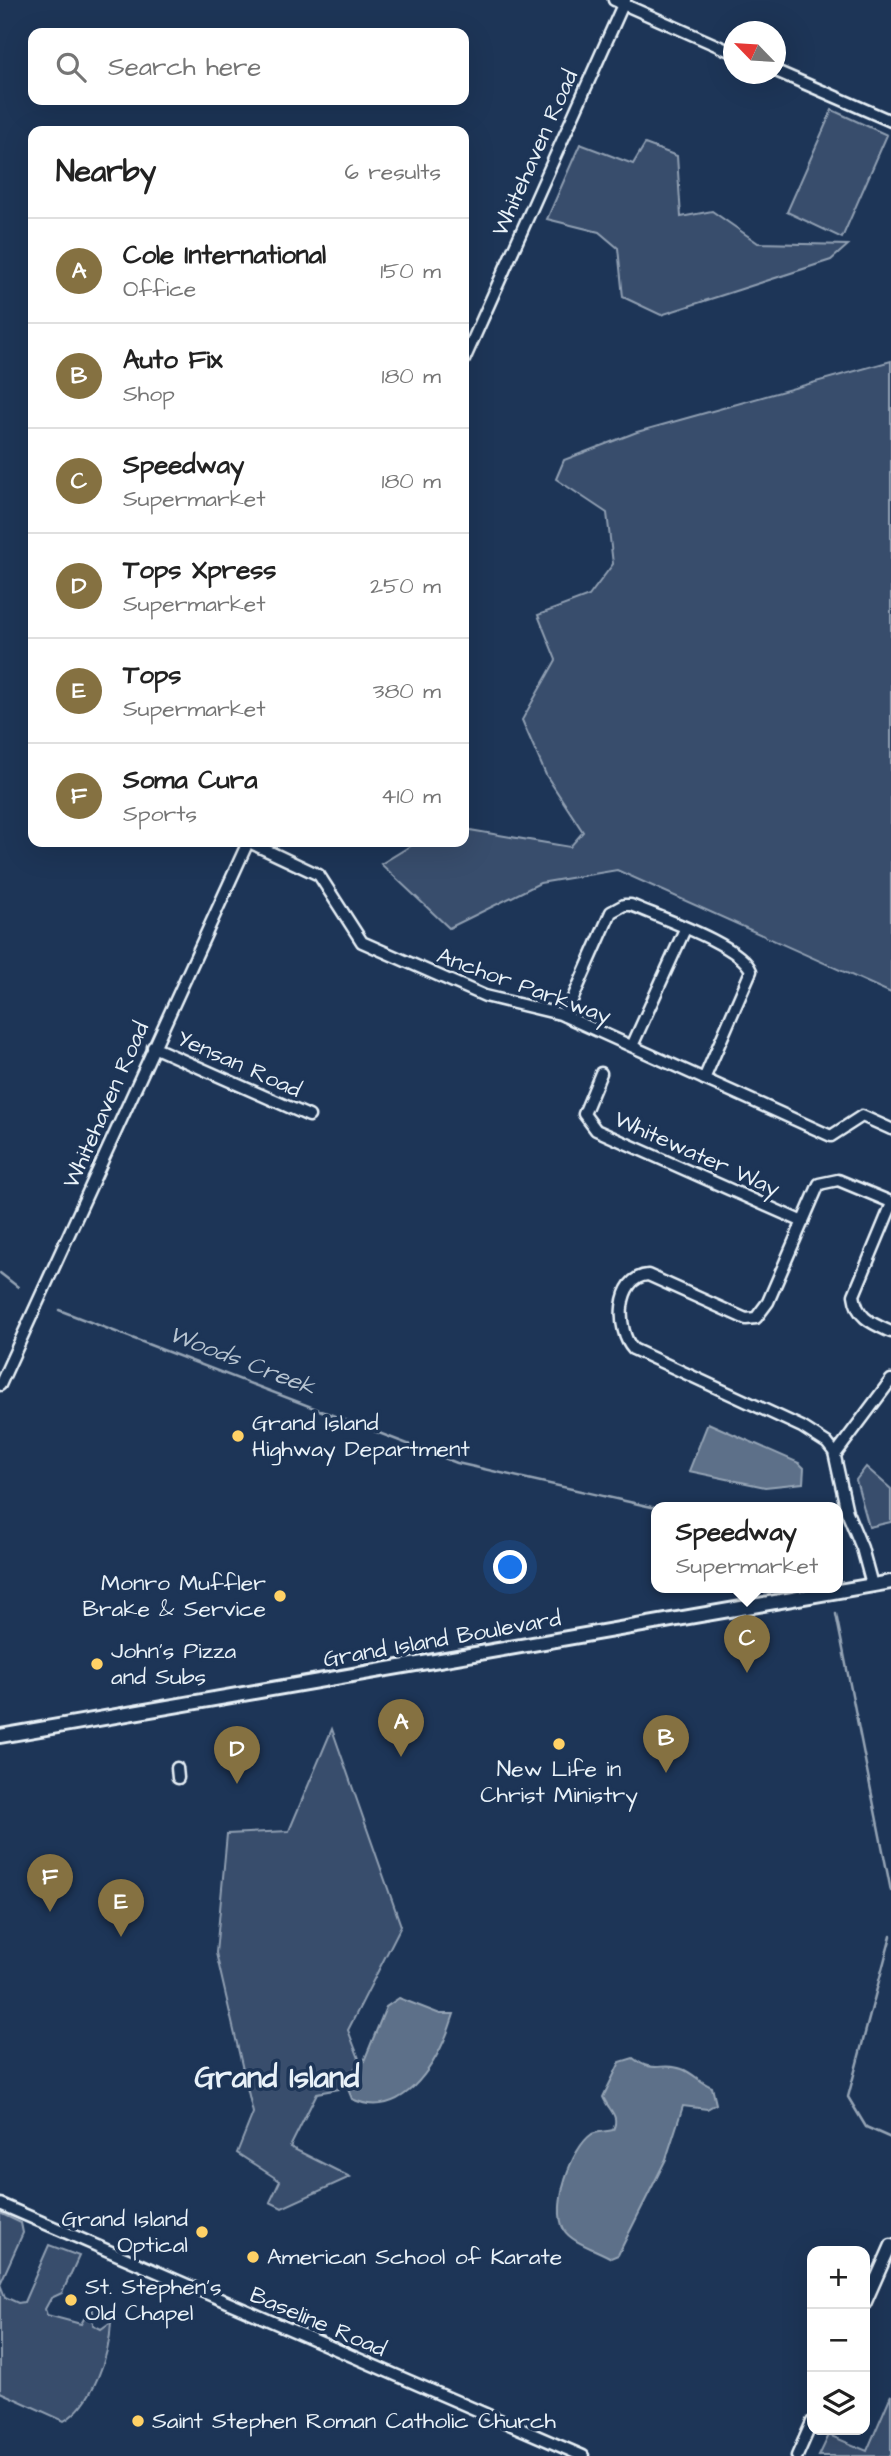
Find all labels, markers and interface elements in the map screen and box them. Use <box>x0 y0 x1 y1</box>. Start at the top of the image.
north arrow <box>723 21 786 84</box>
search box <box>28 28 469 105</box>
icon: search <box>52 48 90 86</box>
text: Search here <box>108 49 261 85</box>
street label: Whitehaven Road <box>484 64 586 241</box>
text: Nearby <box>56 151 156 193</box>
text: 6 results <box>345 156 441 188</box>
text: Cole International <box>123 237 326 273</box>
text: A <box>72 255 86 287</box>
text: 150 m <box>380 255 441 287</box>
text: Office <box>123 273 196 305</box>
text: Auto Fix <box>123 342 223 378</box>
text: B <box>71 360 87 392</box>
text: 180 m <box>382 360 441 392</box>
text: Shop <box>123 378 175 410</box>
text: Speedway <box>123 447 244 483</box>
text: C <box>71 465 87 497</box>
text: 180 m <box>382 465 441 497</box>
text: Supermarket <box>123 483 266 515</box>
text: Tops Xpress <box>123 552 276 588</box>
text: D <box>72 570 86 602</box>
text: 250 m <box>370 570 441 602</box>
text: Supermarket <box>123 588 266 620</box>
text: Tops <box>123 657 181 693</box>
text: E <box>72 675 86 707</box>
text: 380 m <box>373 675 441 707</box>
text: Supermarket <box>123 693 266 725</box>
text: Soma Cura <box>123 762 257 798</box>
text: F <box>71 780 87 812</box>
text: 410 m <box>381 780 441 812</box>
text: Sports <box>123 798 197 830</box>
street label: Anchor Parkway <box>432 940 616 1033</box>
street label: Whitehaven Road <box>55 1016 157 1193</box>
street label: Yensan Road <box>172 1022 306 1106</box>
street label: Whitewater Way <box>609 1103 785 1206</box>
water label: Woods Creek <box>164 1317 321 1405</box>
place label: Grand Island Highway Department <box>252 1407 470 1466</box>
marker: Grand Island Highway Department <box>230 1428 246 1444</box>
popup <box>651 1502 843 1593</box>
text: Speedway <box>676 1514 797 1550</box>
your location <box>493 1550 527 1584</box>
text: Supermarket <box>676 1550 818 1582</box>
place label: Monro Muffler Brake & Service <box>83 1567 266 1625</box>
marker: Monro Muffler Brake & Service <box>272 1588 288 1604</box>
street label: Grand Island Boulevard <box>321 1602 564 1676</box>
pin: C <box>724 1615 770 1673</box>
place label: John's Pizza and Subs <box>111 1635 236 1693</box>
marker: John's Pizza and Subs <box>89 1656 105 1672</box>
pin: A <box>378 1699 424 1757</box>
pin: B <box>643 1715 689 1773</box>
pin: D <box>214 1726 260 1784</box>
marker: New Life in Christ Ministry <box>551 1736 567 1752</box>
place label: New Life in Christ Ministry <box>480 1753 638 1812</box>
pin: F <box>27 1854 73 1912</box>
pin: E <box>98 1879 144 1937</box>
district label: Grand Island <box>195 2057 360 2099</box>
place label: Grand Island Optical <box>62 2203 188 2261</box>
marker: Grand Island Optical <box>194 2224 210 2240</box>
place label: American School of Karate <box>267 2241 562 2273</box>
map controls <box>807 2246 870 2435</box>
button: + <box>807 2246 870 2309</box>
marker: American School of Karate <box>245 2249 261 2265</box>
place label: St. Stephen's Old Chapel <box>85 2271 221 2329</box>
street label: Baseline Road <box>245 2279 391 2365</box>
marker: St. Stephen's Old Chapel <box>63 2292 79 2308</box>
button: − <box>807 2309 870 2372</box>
button: layers <box>807 2372 870 2435</box>
place label: Saint Stephen Roman Catholic Church <box>152 2405 557 2437</box>
marker: Saint Stephen Roman Catholic Church <box>130 2413 146 2429</box>

